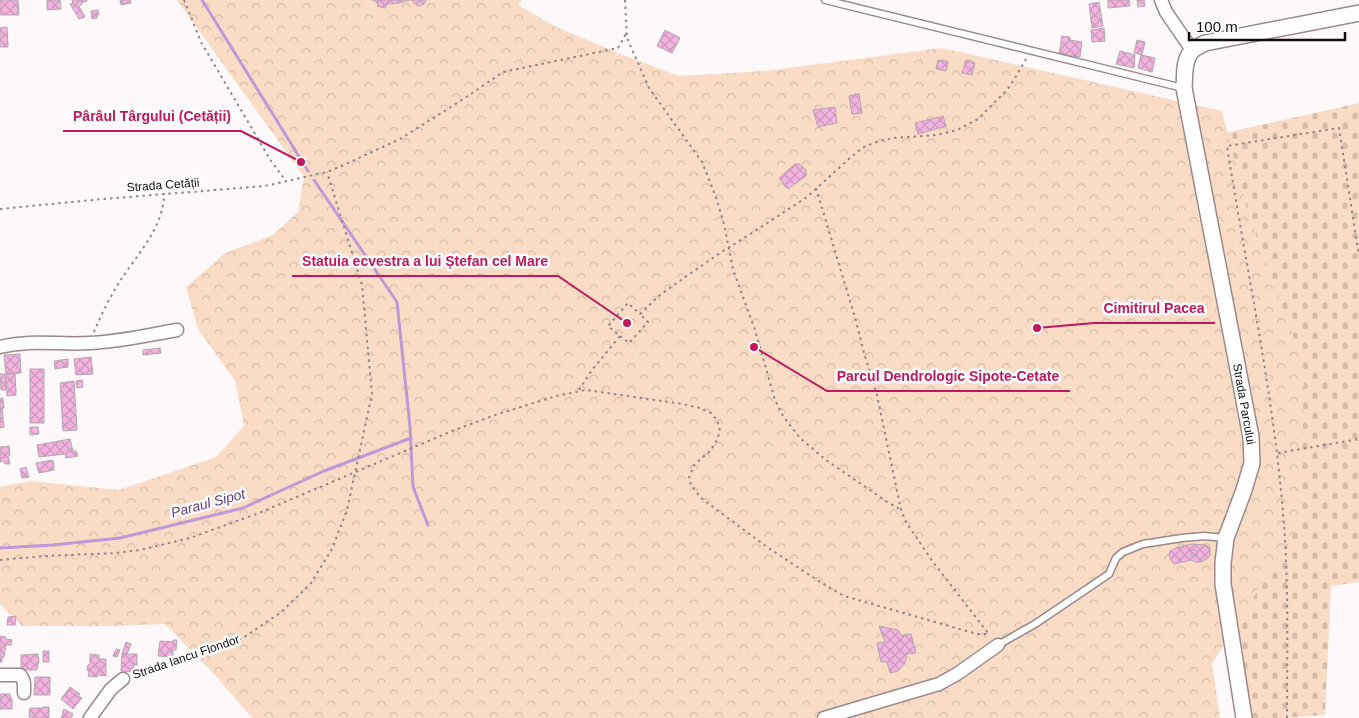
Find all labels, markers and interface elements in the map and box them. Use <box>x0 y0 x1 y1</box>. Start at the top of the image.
scale bar <box>1189 10 1345 42</box>
text: 100 m <box>1196 18 1238 35</box>
callout: Pârâul Târgului (Cetății) <box>63 102 241 131</box>
text: Pârâul Târgului (Cetății) <box>73 108 231 124</box>
street label: Strada Cetății <box>126 175 200 195</box>
callout: Statuia ecvestra a lui Ștefan cel Mare <box>292 247 558 276</box>
text: Statuia ecvestra a lui Ștefan cel Mare <box>302 253 548 269</box>
callout: Cimitirul Pacea <box>1094 294 1215 323</box>
text: Cimitirul Pacea <box>1103 300 1205 316</box>
callout: Parcul Dendrologic Sipote-Cetate <box>827 362 1070 391</box>
street label: Strada Parcului <box>1230 362 1258 446</box>
text: Parcul Dendrologic Sipote-Cetate <box>837 368 1059 384</box>
water label: Paraul Sipot <box>169 485 248 521</box>
street label: Strada Iancu Flondor <box>131 632 241 682</box>

